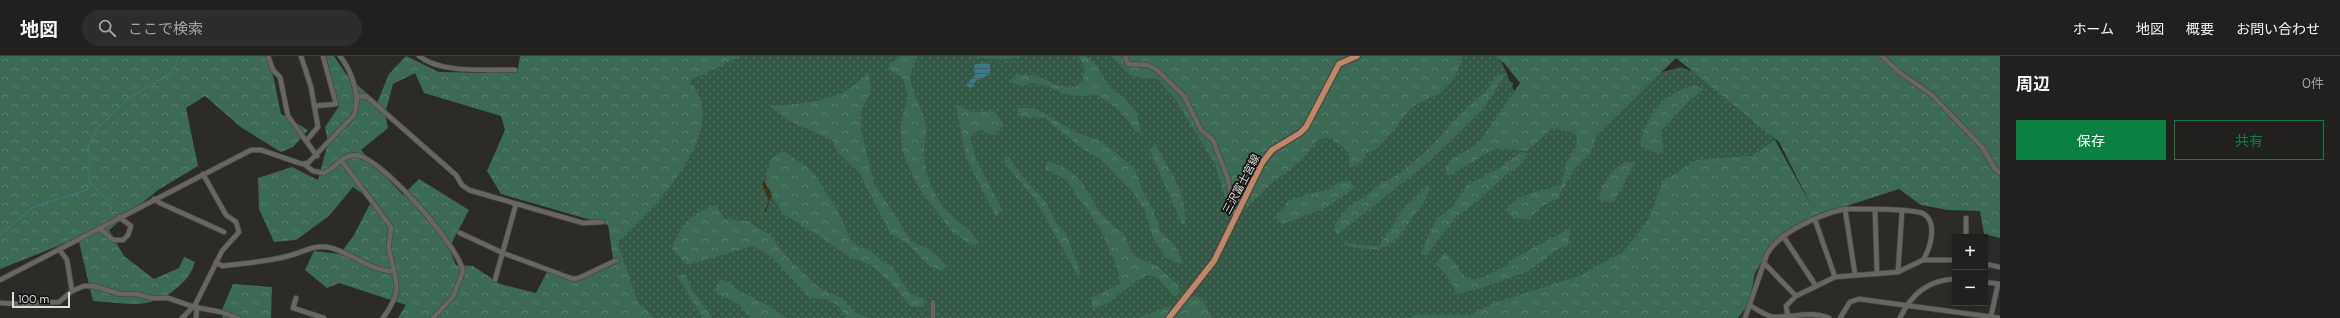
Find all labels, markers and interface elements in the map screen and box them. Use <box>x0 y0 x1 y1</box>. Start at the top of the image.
search box <box>82 10 362 46</box>
text: 地図 <box>20 17 58 42</box>
icon: search <box>96 17 118 39</box>
text: ここで検索 <box>128 19 203 39</box>
text: ホーム <box>2072 20 2114 38</box>
text: 地図 <box>2136 20 2164 38</box>
text: 概要 <box>2186 20 2214 38</box>
text: お問い合わせ <box>2236 20 2320 38</box>
text: 周辺 <box>2016 73 2050 95</box>
text: 0件 <box>2302 75 2324 92</box>
button: 保存 <box>2016 120 2166 160</box>
button: 共有 <box>2174 120 2324 160</box>
street label: 三沢富士宮線 <box>1219 152 1263 216</box>
map controls <box>1952 234 1988 306</box>
button: + <box>1952 234 1988 270</box>
button: − <box>1952 270 1988 306</box>
scale bar <box>12 290 70 309</box>
text: 100 m <box>18 292 49 306</box>

